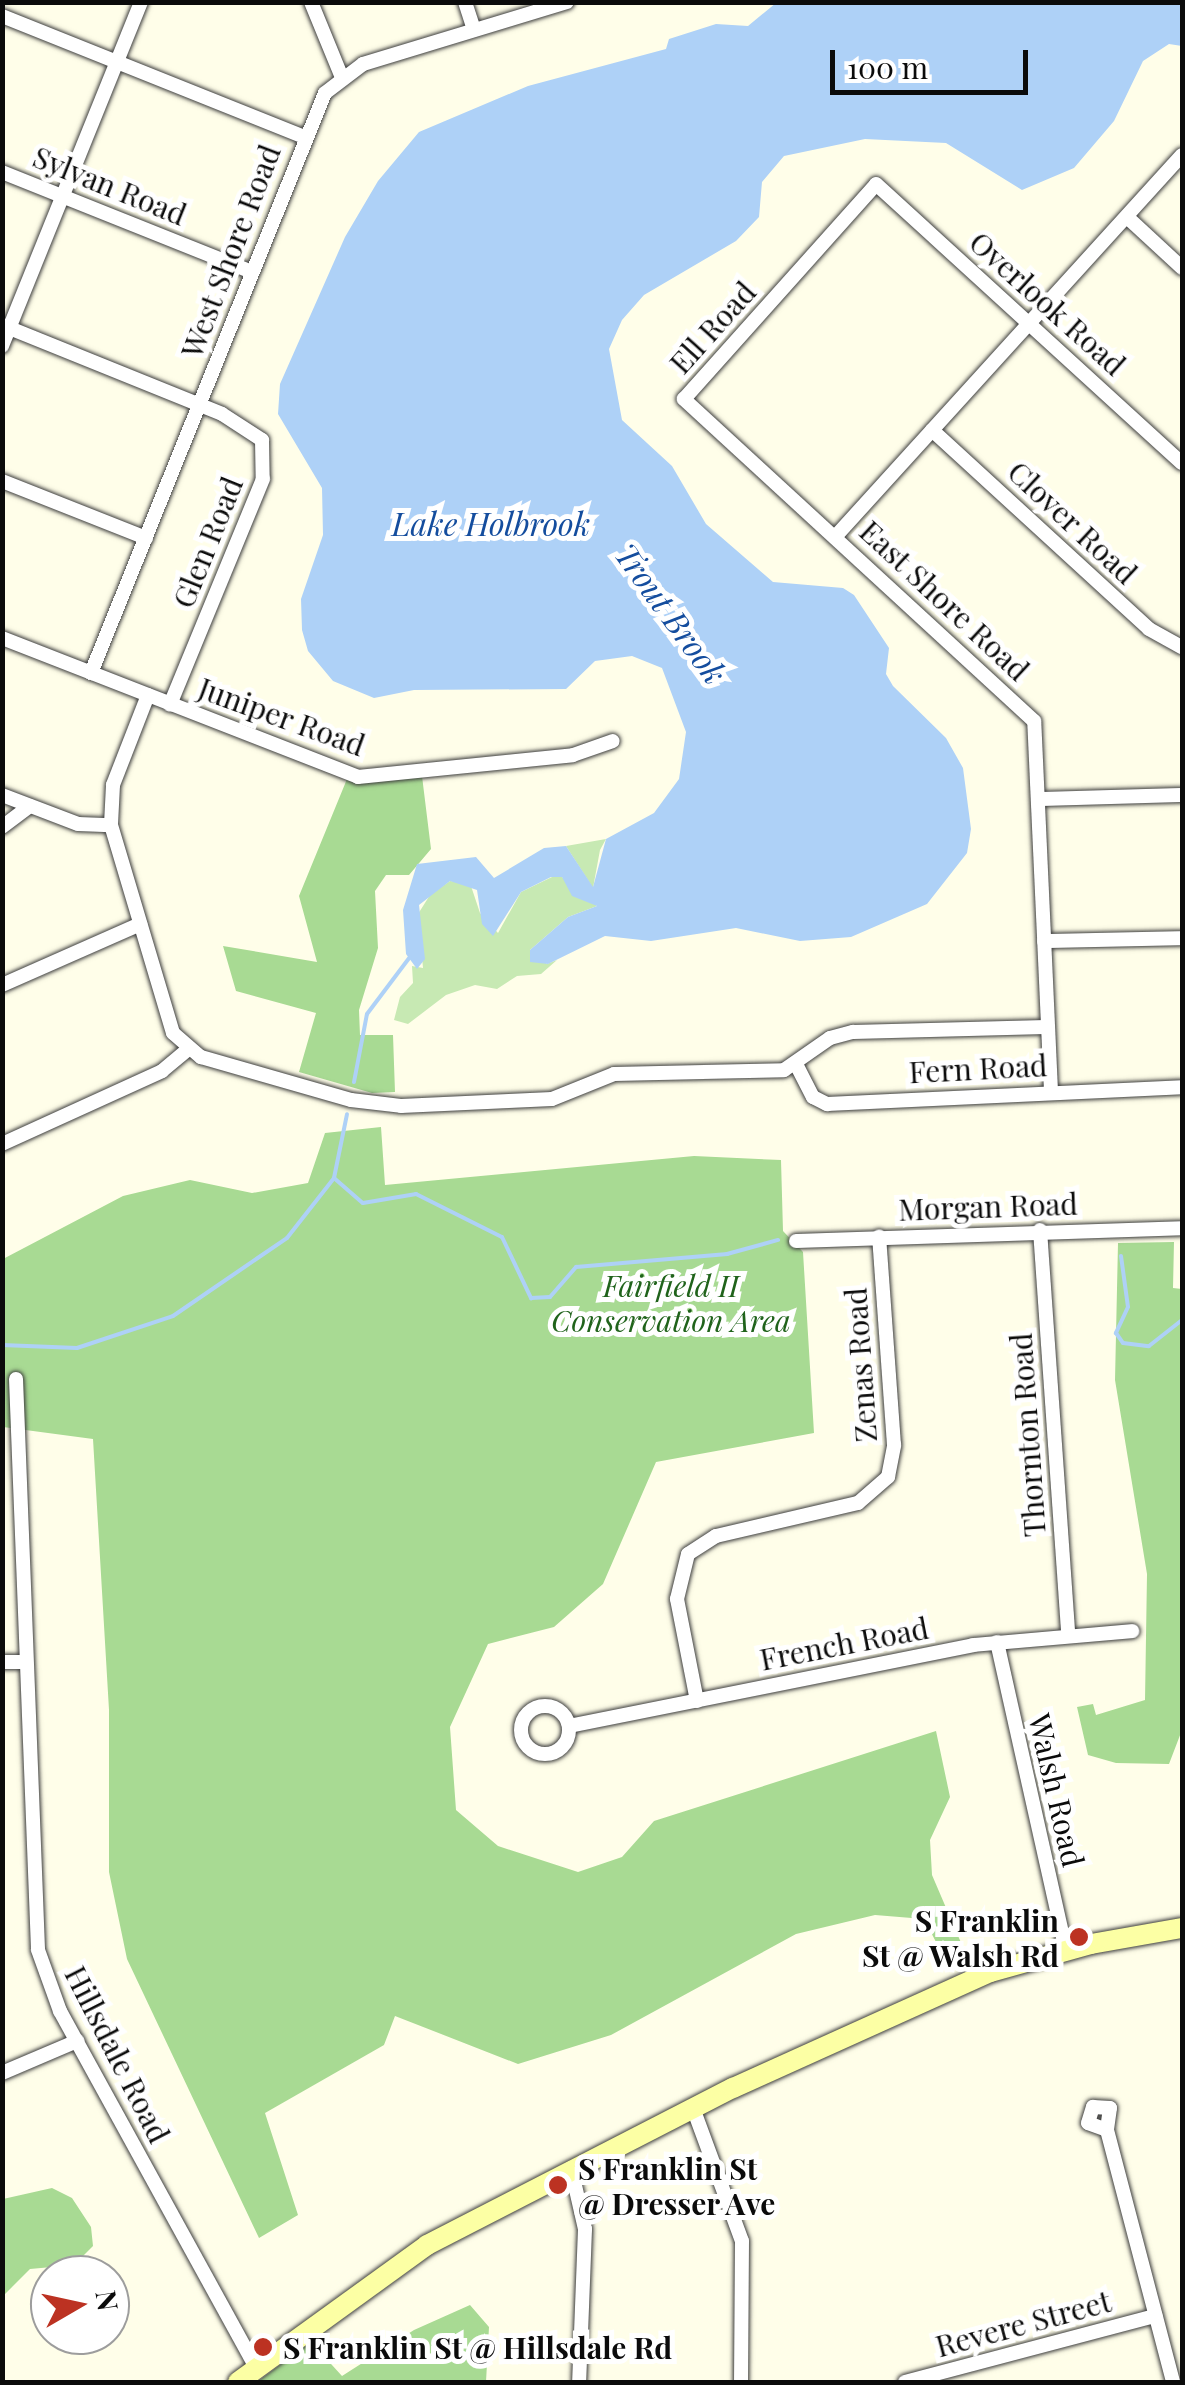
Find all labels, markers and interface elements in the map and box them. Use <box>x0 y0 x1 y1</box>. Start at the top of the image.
scale bar <box>835 30 1032 92</box>
text: 100 m <box>847 47 928 87</box>
street label: Sylvan Road <box>28 138 192 232</box>
street label: West Shore Road <box>173 139 287 363</box>
street label: Overlook Road <box>963 223 1133 383</box>
street label: Ell Road <box>661 274 763 380</box>
street label: Clover Road <box>1001 453 1145 591</box>
street label: Glen Road <box>164 471 250 613</box>
water label: Lake Holbrook <box>392 504 590 542</box>
street label: East Shore Road <box>853 512 1037 688</box>
water label: Trout Brook <box>607 535 735 691</box>
street label: Juniper Road <box>194 669 370 763</box>
street label: Fern Road <box>908 1046 1048 1090</box>
street label: Morgan Road <box>898 1185 1078 1227</box>
park label: Fairfield II Conservation Area <box>551 1267 791 1338</box>
street label: Zenas Road <box>837 1287 883 1443</box>
street label: Thornton Road <box>1002 1332 1052 1538</box>
street label: French Road <box>757 1609 931 1677</box>
street label: Walsh Road <box>1022 1710 1092 1870</box>
place label: S Franklin St @ Walsh Rd <box>861 1902 1059 1972</box>
marker: S Franklin St @ Walsh Rd <box>1068 1926 1090 1948</box>
street label: Hillsdale Road <box>58 1960 178 2148</box>
place label: S Franklin St @ Dresser Ave <box>578 2150 777 2220</box>
marker: S Franklin St @ Dresser Ave <box>547 2174 569 2196</box>
north arrow <box>30 2255 130 2355</box>
street label: Revere Street <box>931 2282 1115 2364</box>
text: N <box>88 2288 128 2313</box>
place label: S Franklin St @ Hillsdale Rd <box>283 2329 672 2365</box>
marker: S Franklin St @ Hillsdale Rd <box>252 2336 274 2358</box>

